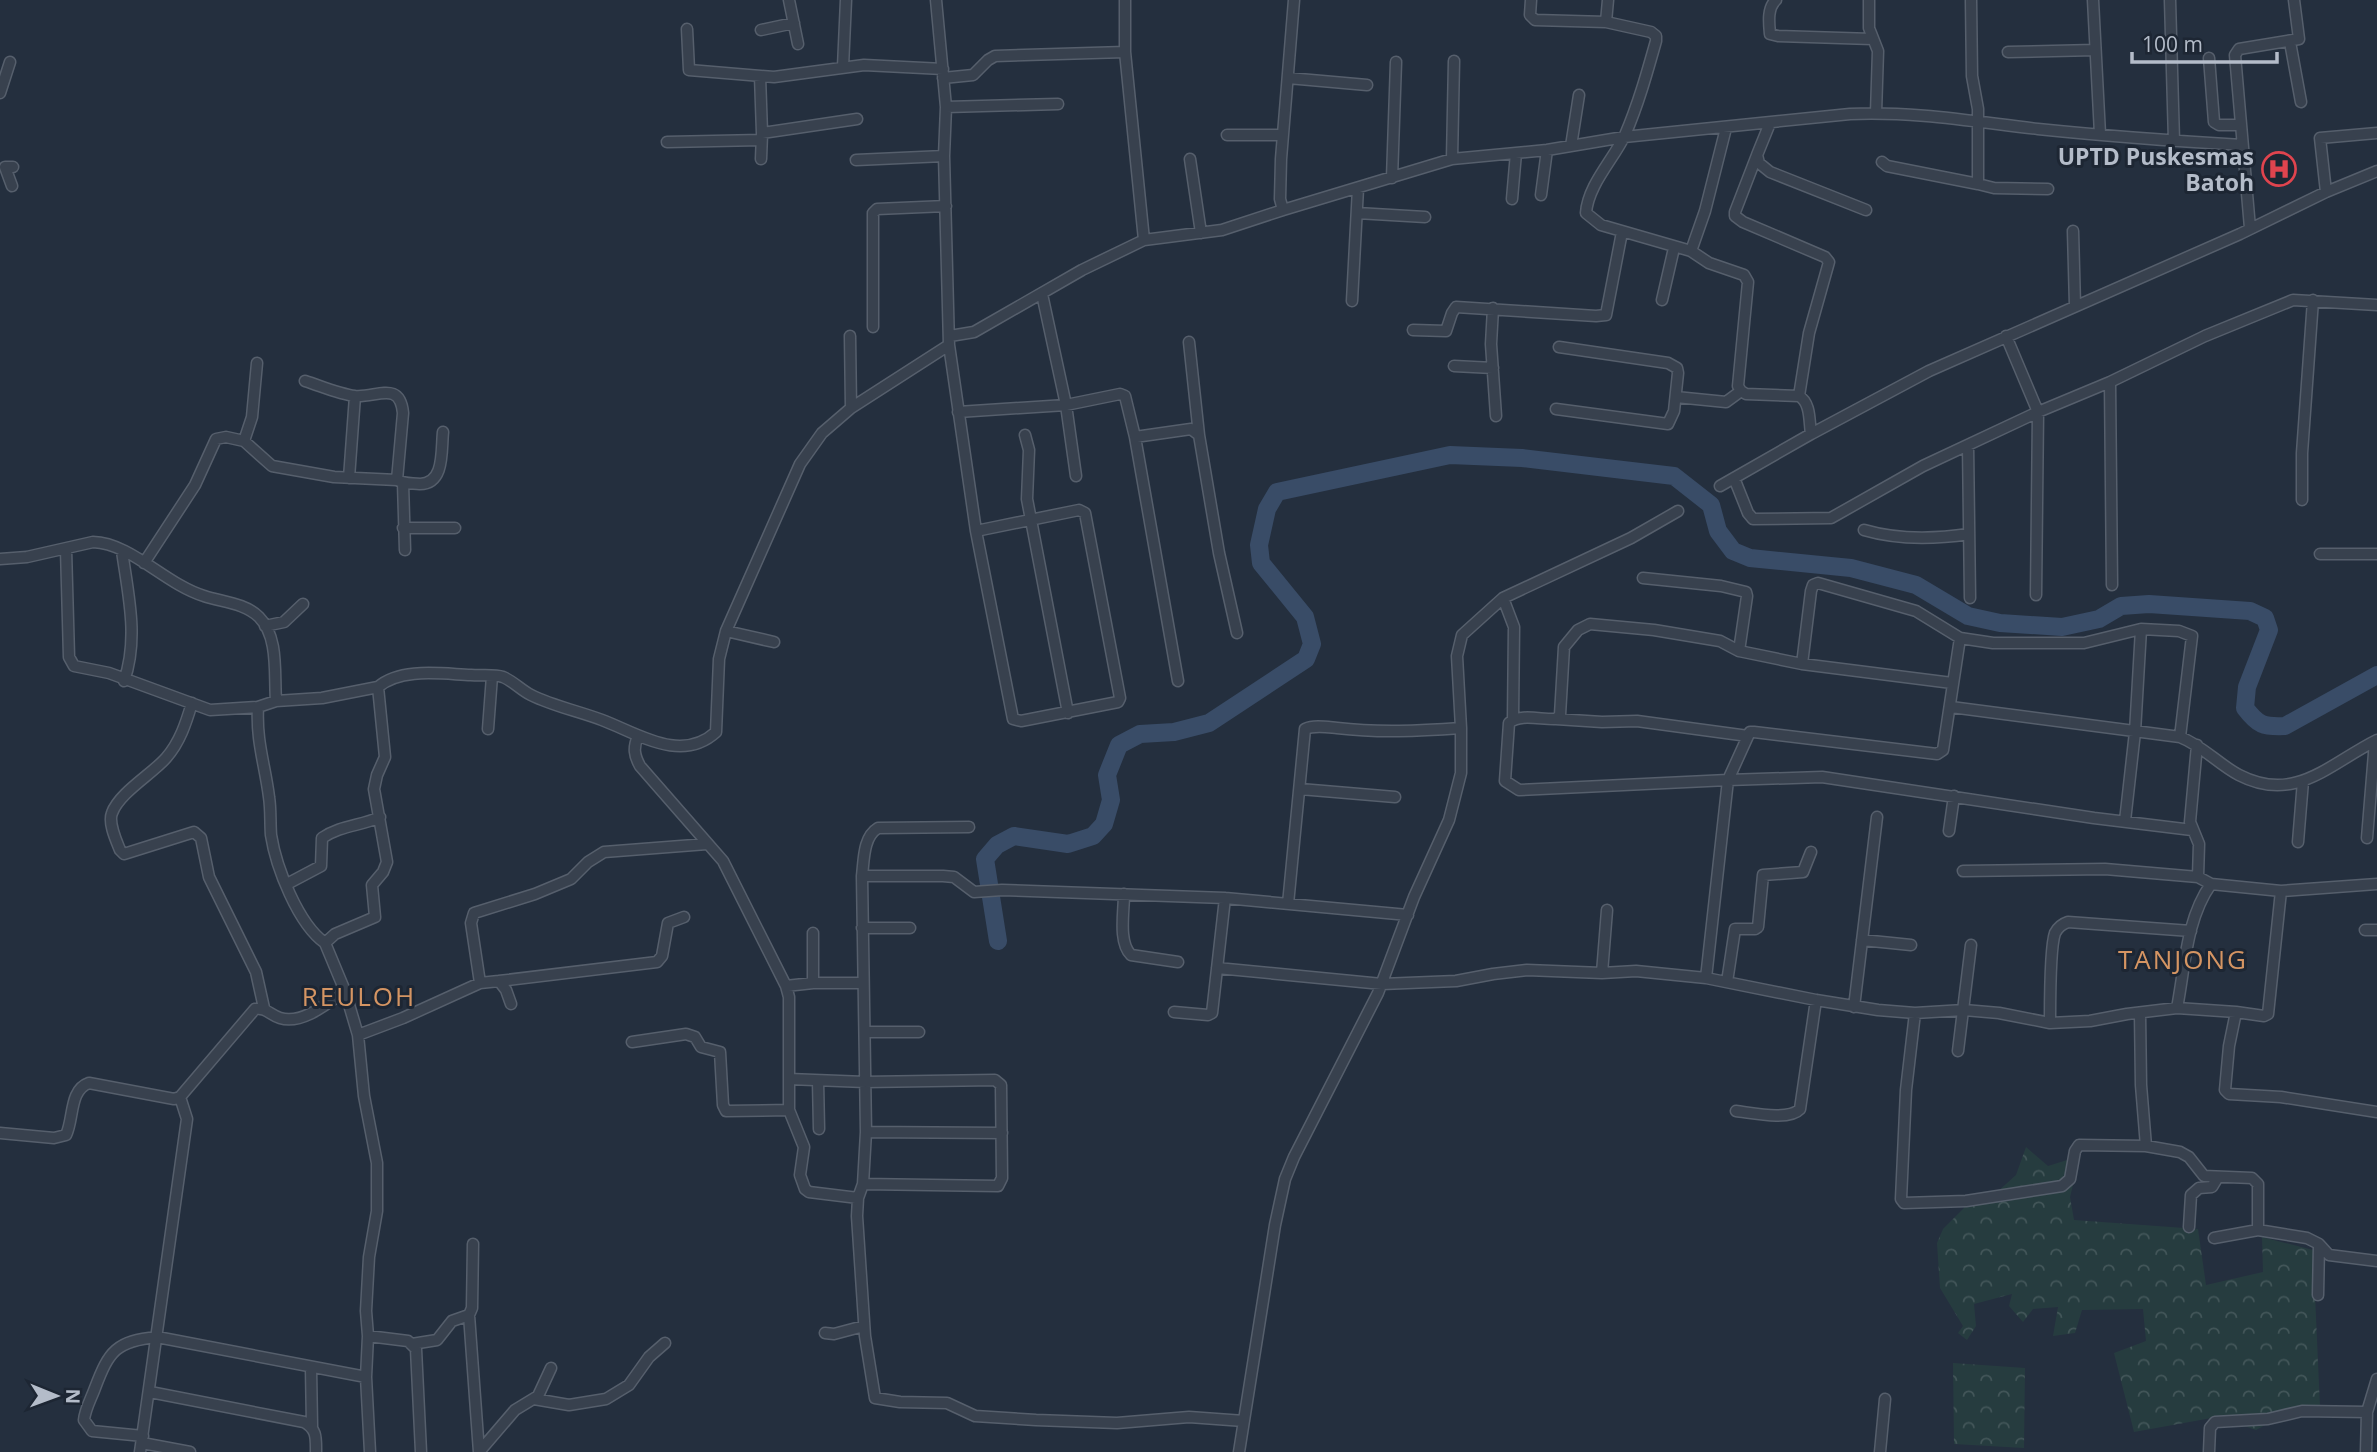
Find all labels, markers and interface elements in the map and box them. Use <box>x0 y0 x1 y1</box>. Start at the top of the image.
scale bar <box>2132 21 2277 65</box>
text: 100 m <box>2142 30 2203 58</box>
place label: UPTD Puskesmas Batoh <box>2058 140 2254 198</box>
hospital icon: UPTD Puskesmas Batoh <box>2260 150 2298 188</box>
district label: TANJONG <box>2118 941 2248 977</box>
district label: REULOH <box>302 978 416 1014</box>
north arrow <box>21 1361 91 1431</box>
text: N <box>60 1388 86 1404</box>

